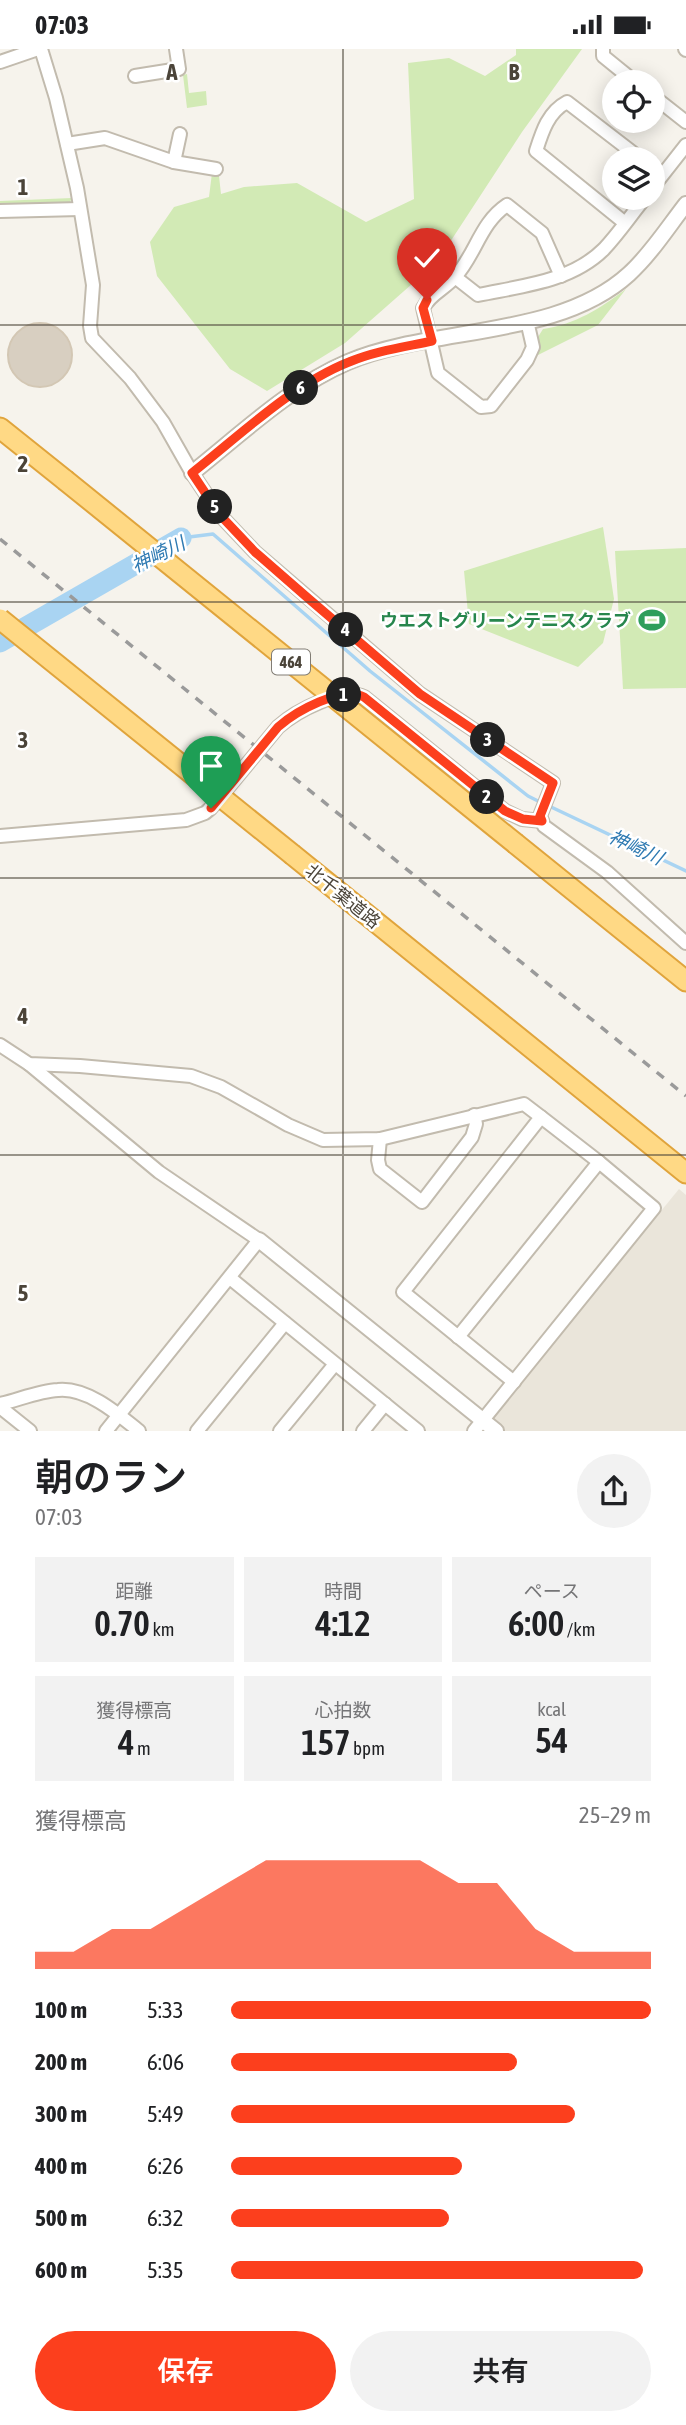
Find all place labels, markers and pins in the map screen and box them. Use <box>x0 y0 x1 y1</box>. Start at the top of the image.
pin <box>397 228 457 300</box>
pin: 6 <box>284 371 318 405</box>
pin: 5 <box>198 489 232 525</box>
sports icon: ウエストグリーンテニスクラブ <box>637 605 667 635</box>
place label: ウエストグリーンテニスクラブ <box>380 610 631 631</box>
pin: 4 <box>328 613 364 647</box>
pin: 1 <box>326 677 362 713</box>
pin: 3 <box>470 723 505 757</box>
pin <box>181 736 241 808</box>
pin: 2 <box>470 779 504 815</box>

